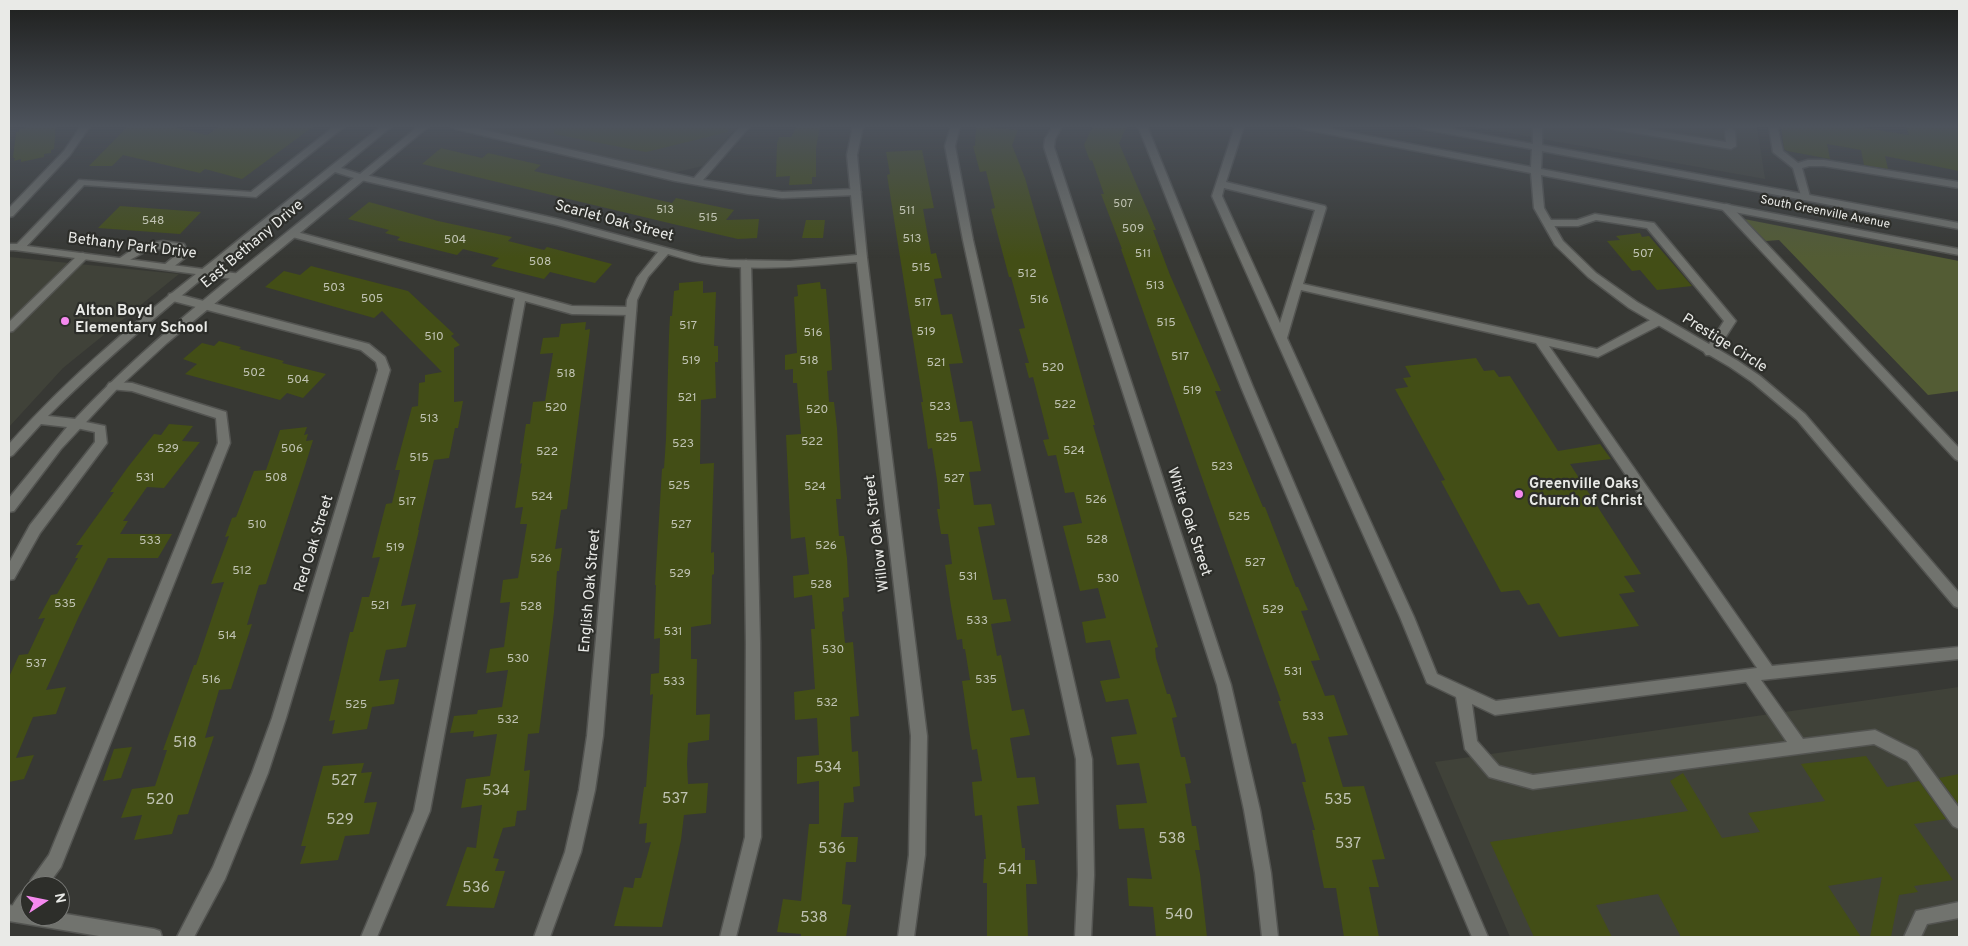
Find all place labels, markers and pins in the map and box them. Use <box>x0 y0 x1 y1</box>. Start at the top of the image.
place label: Alton Boyd Elementary School <box>75 303 208 338</box>
marker: Alton Boyd Elementary School <box>59 315 71 327</box>
place label: Greenville Oaks Church of Christ <box>1529 476 1643 511</box>
marker: Greenville Oaks Church of Christ <box>1513 488 1525 500</box>

